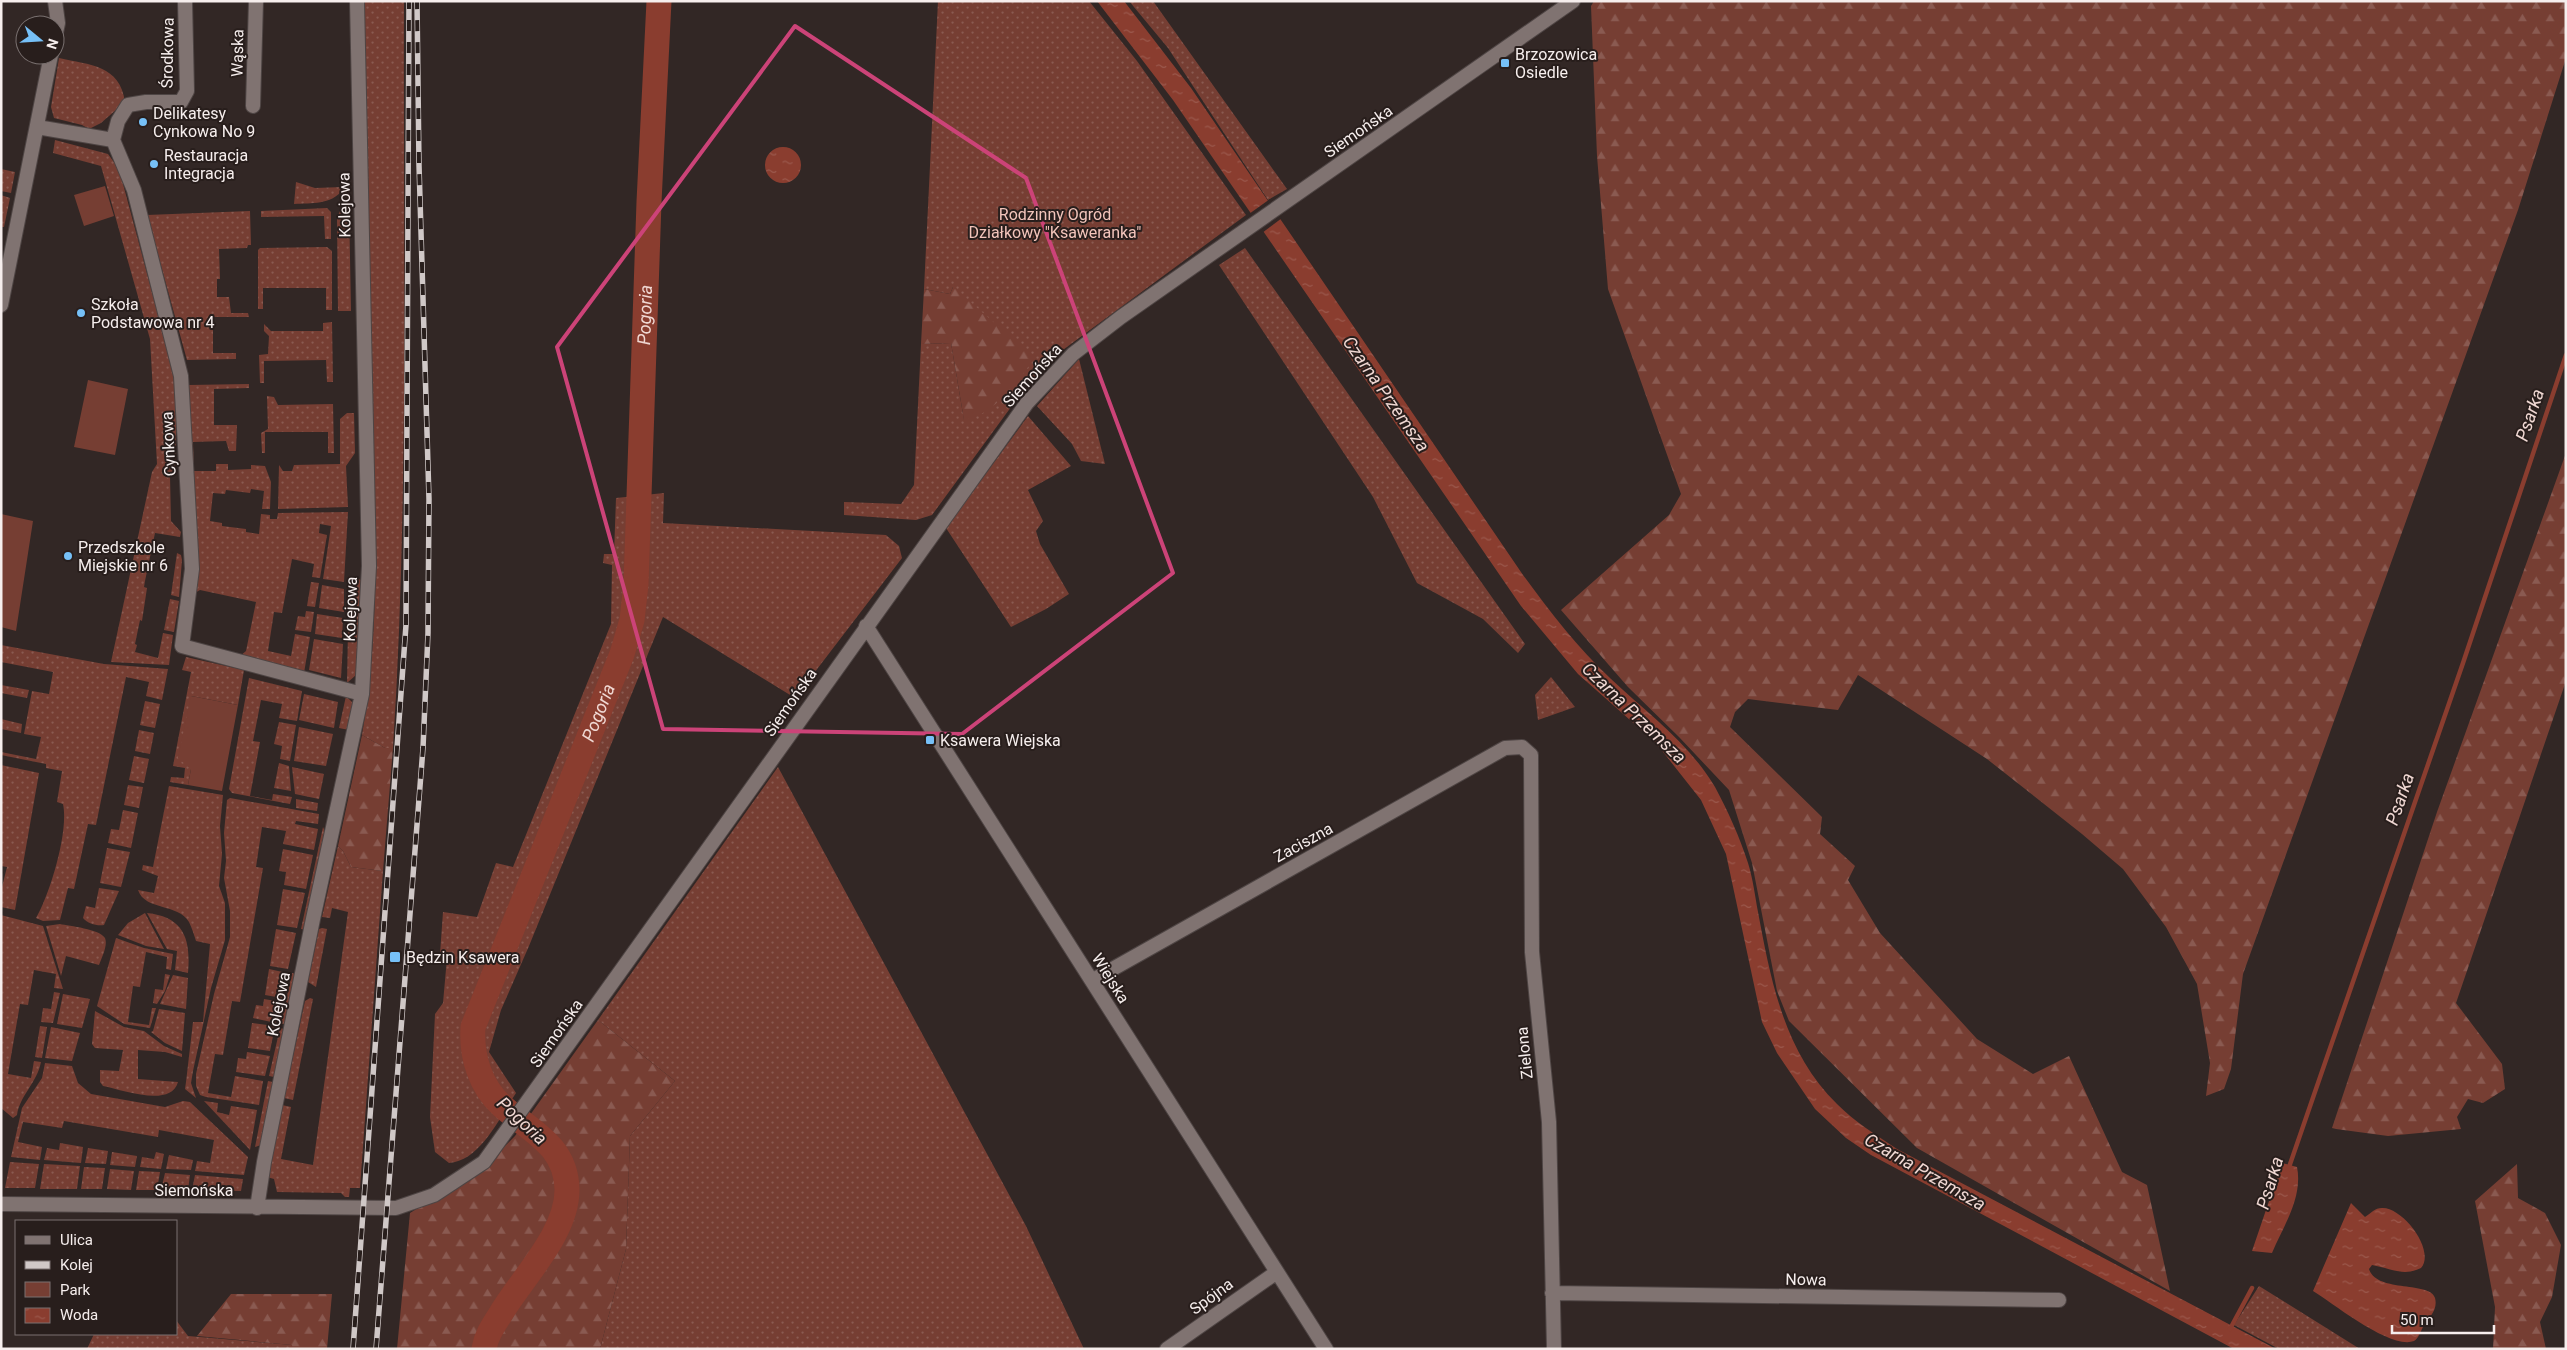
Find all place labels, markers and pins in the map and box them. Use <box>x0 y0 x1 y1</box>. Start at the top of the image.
place label: Brzozowica Osiedle <box>1515 45 1597 82</box>
marker: Brzozowica Osiedle <box>1499 57 1511 69</box>
place label: Delikatesy Cynkowa No 9 <box>153 104 255 141</box>
marker: Delikatesy Cynkowa No 9 <box>137 116 149 128</box>
place label: Restauracja Integracja <box>164 146 248 183</box>
marker: Restauracja Integracja <box>148 158 160 170</box>
place label: Szkoła Podstawowa nr 4 <box>91 295 214 332</box>
marker: Szkoła Podstawowa nr 4 <box>75 307 87 319</box>
place label: Przedszkole Miejskie nr 6 <box>78 538 168 575</box>
marker: Przedszkole Miejskie nr 6 <box>62 550 74 562</box>
place label: Ksawera Wiejska <box>940 731 1061 750</box>
marker: Ksawera Wiejska <box>924 734 936 746</box>
place label: Będzin Ksawera <box>406 948 519 967</box>
marker: Będzin Ksawera <box>388 950 402 964</box>

